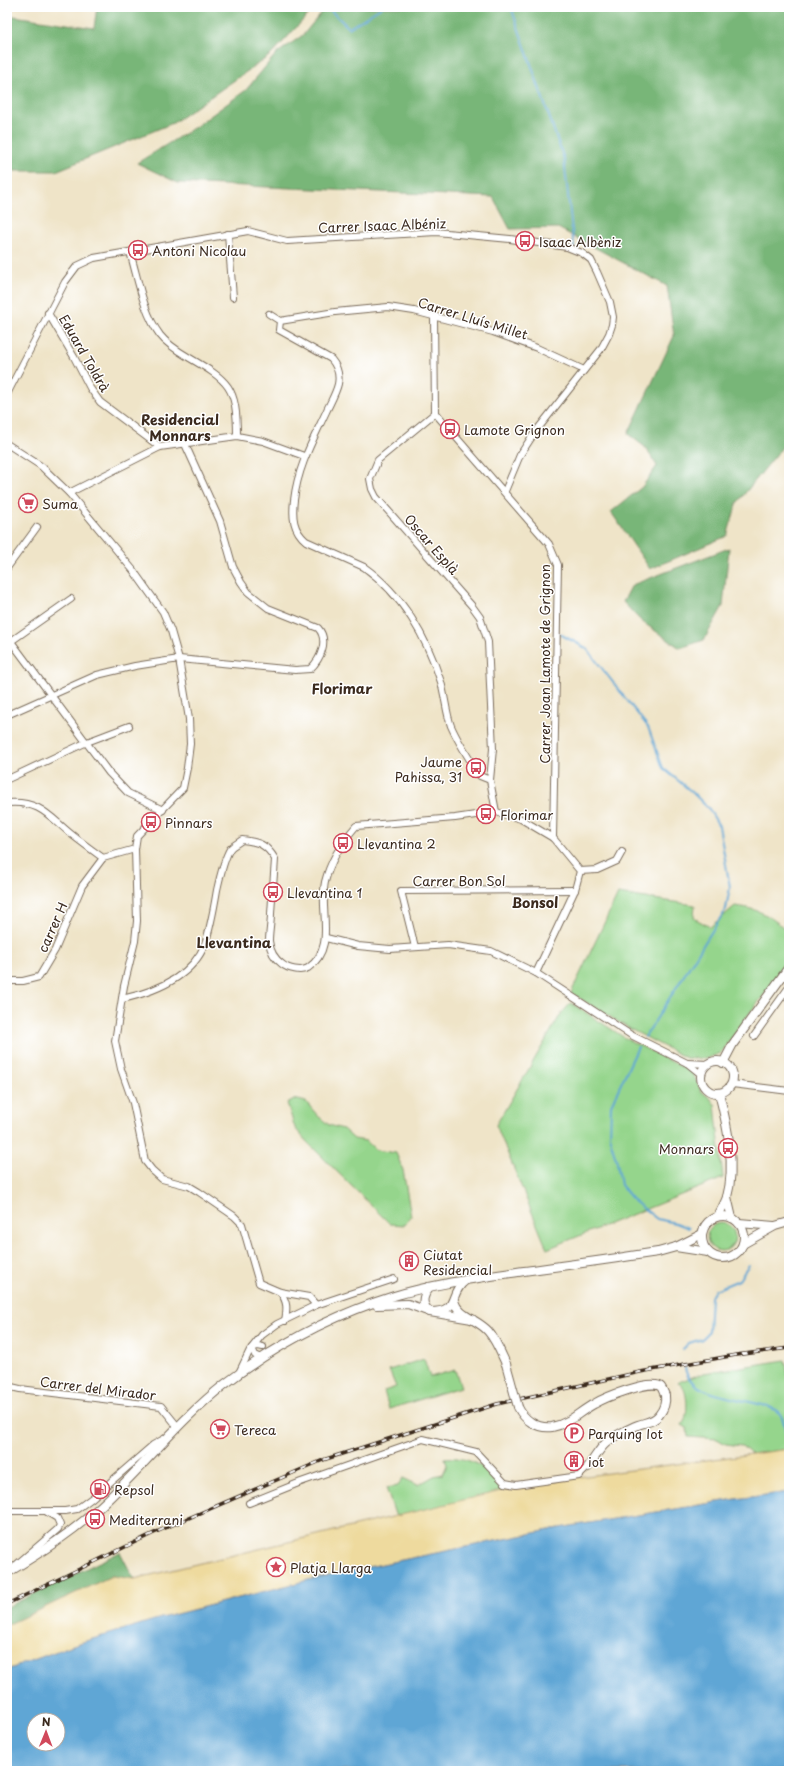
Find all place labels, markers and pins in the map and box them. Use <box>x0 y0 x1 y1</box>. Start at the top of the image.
bus stop icon: Isaac Albèniz <box>514 230 536 252</box>
place label: Isaac Albèniz <box>539 232 621 251</box>
bus stop icon: Antoni Nicolau <box>127 239 149 261</box>
place label: Antoni Nicolau <box>152 241 246 260</box>
bus stop icon: Lamote Grignon <box>439 418 461 440</box>
place label: Lamote Grignon <box>464 420 565 439</box>
supermarket icon: Suma <box>17 492 39 514</box>
place label: Suma <box>42 494 79 513</box>
place label: Jaume Pahissa, 31 <box>395 752 462 786</box>
bus stop icon: Jaume Pahissa, 31 <box>465 757 487 779</box>
bus stop icon: Florimar <box>475 803 497 825</box>
place label: Florimar <box>500 805 553 824</box>
bus stop icon: Pinnars <box>140 811 162 833</box>
place label: Pinnars <box>165 813 212 832</box>
bus stop icon: Llevantina 2 <box>332 832 354 854</box>
place label: Llevantina 2 <box>357 834 436 853</box>
bus stop icon: Llevantina 1 <box>262 881 284 903</box>
place label: Llevantina 1 <box>287 883 362 902</box>
bus stop icon: Monnars <box>717 1137 739 1159</box>
place label: Monnars <box>659 1139 714 1158</box>
place label: Ciutat Residencial <box>423 1245 492 1279</box>
building icon: Ciutat Residencial <box>398 1250 420 1272</box>
supermarket icon: Tereca <box>209 1418 231 1440</box>
place label: Tereca <box>234 1420 277 1439</box>
parking icon: Parquing Iot <box>563 1422 585 1444</box>
place label: Parquing Iot <box>588 1424 663 1443</box>
building icon: iot <box>563 1450 585 1472</box>
place label: iot <box>588 1452 604 1471</box>
fuel station icon: Repsol <box>89 1478 111 1500</box>
place label: Repsol <box>114 1480 154 1499</box>
bus stop icon: Mediterrani <box>84 1508 106 1530</box>
place label: Mediterrani <box>109 1510 183 1529</box>
place icon: Platja Llarga <box>265 1556 287 1578</box>
place label: Platja Llarga <box>290 1558 373 1577</box>

